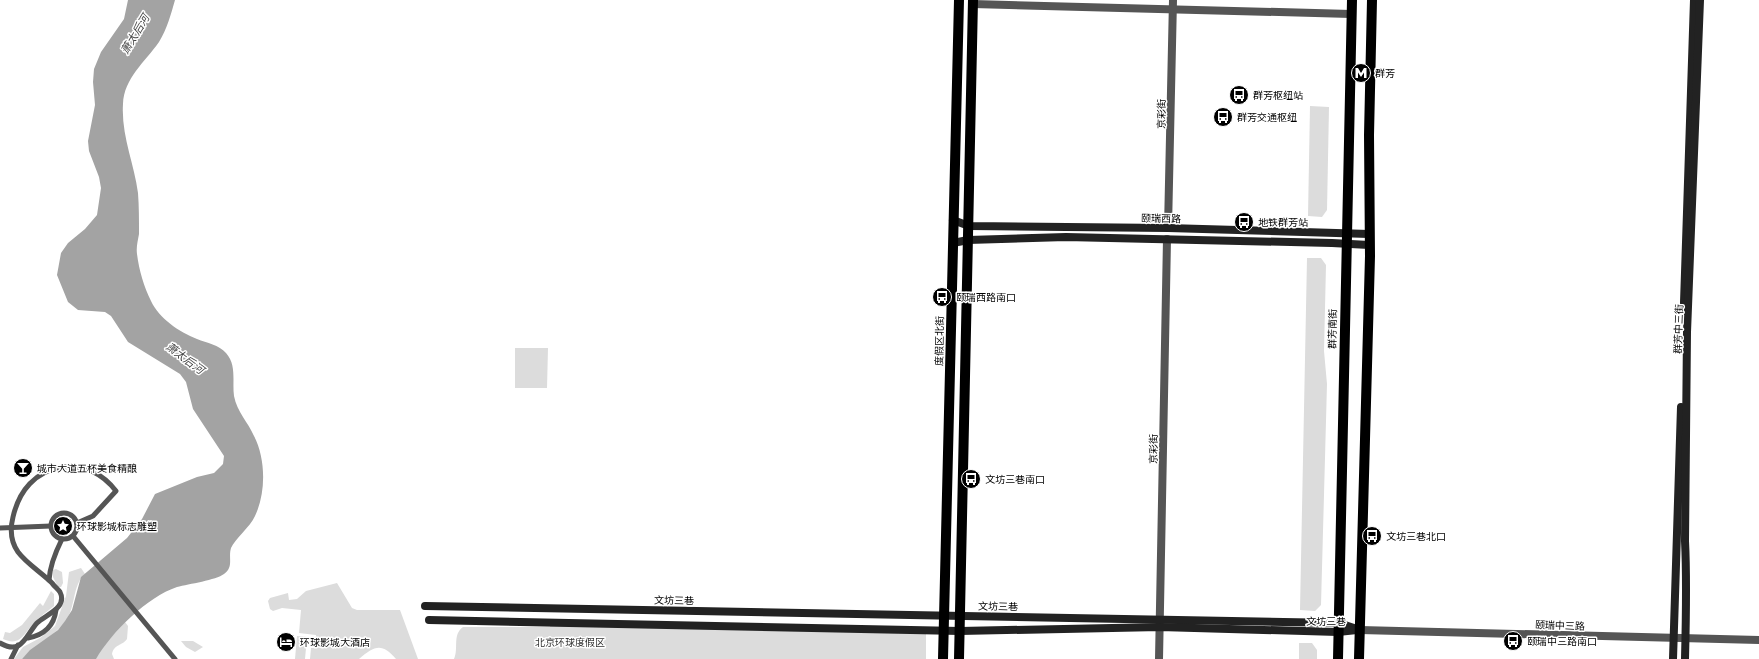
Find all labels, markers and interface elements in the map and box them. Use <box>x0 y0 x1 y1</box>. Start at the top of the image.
water label: 萧太后河 <box>119 10 153 56</box>
metro station icon: 群芳 <box>1350 62 1372 84</box>
place label: 群芳 <box>1375 68 1395 79</box>
bus stop icon: 群芳枢纽站 <box>1228 84 1250 106</box>
place label: 群芳枢纽站 <box>1253 90 1303 101</box>
street label: 京彩街 <box>1156 99 1167 129</box>
bus stop icon: 群芳交通枢纽 <box>1212 106 1234 128</box>
place label: 群芳交通枢纽 <box>1237 112 1297 123</box>
bus stop icon: 地铁群芳站 <box>1233 211 1255 233</box>
street label: 颐瑞西路 <box>1141 213 1181 224</box>
place label: 地铁群芳站 <box>1258 217 1308 228</box>
bus stop icon: 颐瑞西路南口 <box>931 286 953 308</box>
place label: 颐瑞西路南口 <box>956 292 1016 303</box>
street label: 群芳中三街 <box>1672 304 1685 354</box>
street label: 群芳南街 <box>1327 309 1338 349</box>
street label: 度假区北街 <box>934 316 945 366</box>
water label: 萧太后河 <box>163 340 208 378</box>
street label: 京彩街 <box>1148 434 1159 464</box>
bar icon: 城市大道五杯美食精酿 <box>12 457 34 479</box>
place label: 城市大道五杯美食精酿 <box>37 463 137 474</box>
bus stop icon: 文坊三巷南口 <box>960 468 982 490</box>
place label: 文坊三巷南口 <box>985 474 1045 485</box>
place icon: 环球影城标志雕塑 <box>52 515 74 537</box>
place label: 环球影城标志雕塑 <box>77 521 157 532</box>
bus stop icon: 文坊三巷北口 <box>1361 525 1383 547</box>
place label: 文坊三巷北口 <box>1386 531 1446 542</box>
street label: 文坊三巷 <box>654 595 694 606</box>
street label: 文坊三巷 <box>978 601 1018 612</box>
street label: 文坊三巷 <box>1306 616 1346 627</box>
street label: 颐瑞中三路 <box>1535 619 1585 632</box>
bus stop icon: 颐瑞中三路南口 <box>1502 630 1524 652</box>
hotel icon: 环球影城大酒店 <box>275 631 297 653</box>
place label: 颐瑞中三路南口 <box>1527 636 1597 647</box>
place label: 环球影城大酒店 <box>300 637 370 648</box>
park label: 北京环球度假区 <box>535 637 605 648</box>

